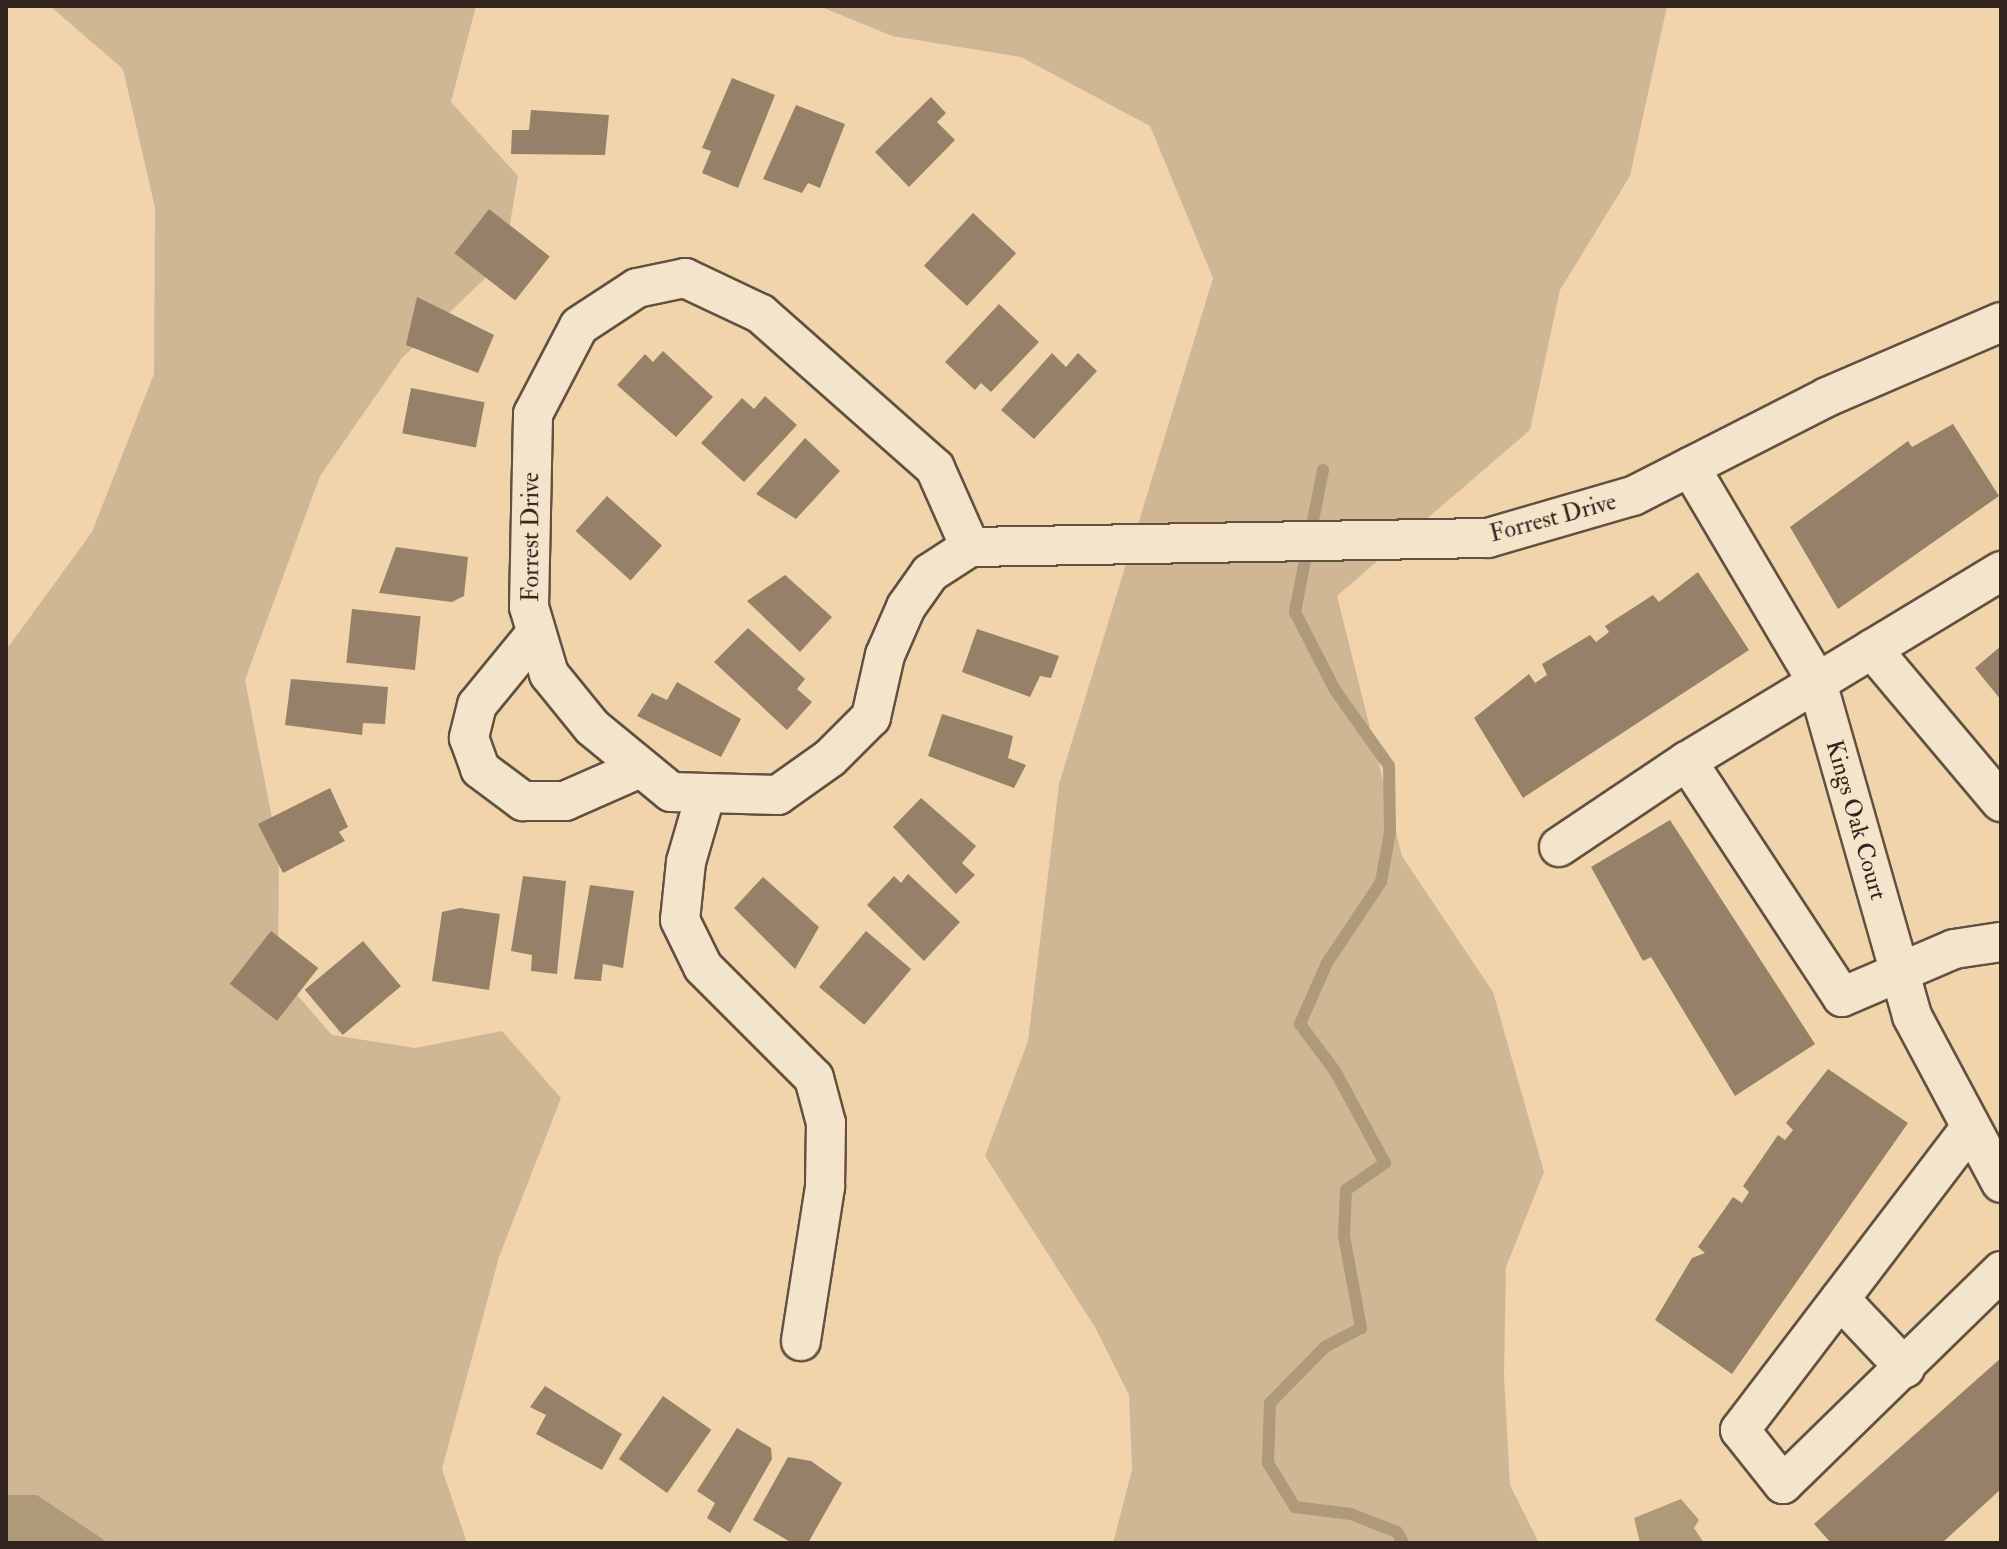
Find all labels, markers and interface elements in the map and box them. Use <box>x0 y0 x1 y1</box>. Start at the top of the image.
street label: Forrest Drive <box>517 472 545 602</box>
street label: Forrest Drive <box>1487 487 1619 549</box>
street label: Kings Oak Court <box>1819 737 1893 903</box>

